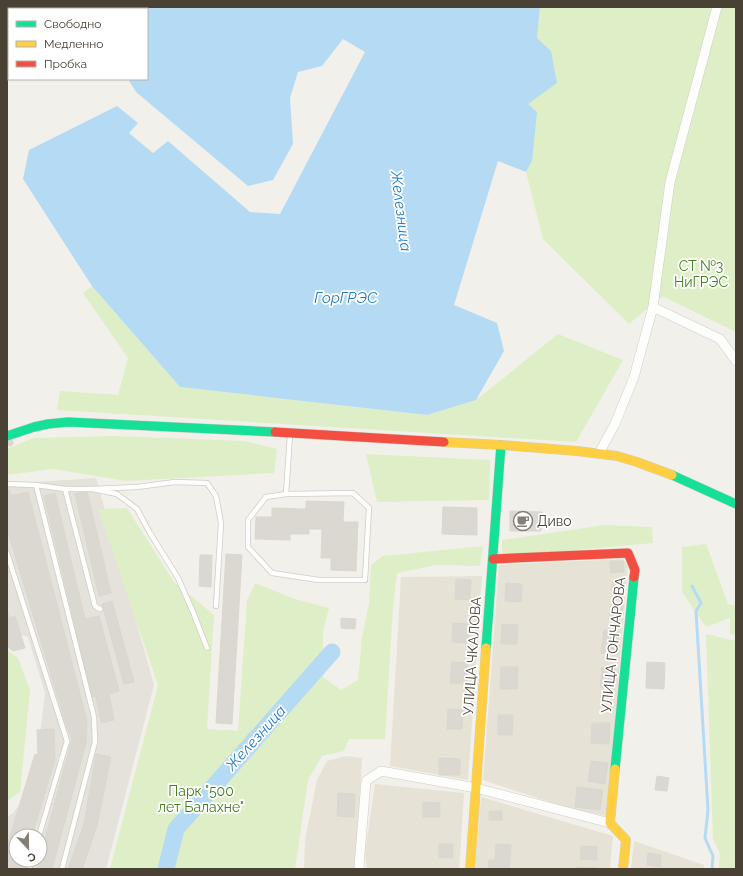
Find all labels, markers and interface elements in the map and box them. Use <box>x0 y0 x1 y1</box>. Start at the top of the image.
legend <box>8 8 148 80</box>
text: Свободно <box>44 17 101 31</box>
text: Медленно <box>44 37 103 51</box>
text: Пробка <box>44 57 87 71</box>
water label: Железница <box>387 169 415 252</box>
park label: СТ №3 НиГРЭС <box>674 258 728 290</box>
water label: ГорГРЭС <box>314 289 378 307</box>
cafe icon: Диво <box>512 510 534 532</box>
place label: Диво <box>537 513 572 529</box>
street label: УЛИЦА ГОНЧАРОВА <box>598 576 628 714</box>
street label: УЛИЦА ЧКАЛОВА <box>460 596 484 716</box>
water label: Железница <box>222 702 290 775</box>
park label: Парк "500 лет Балахне" <box>158 783 244 815</box>
north arrow <box>8 828 48 868</box>
text: С <box>25 849 37 864</box>

